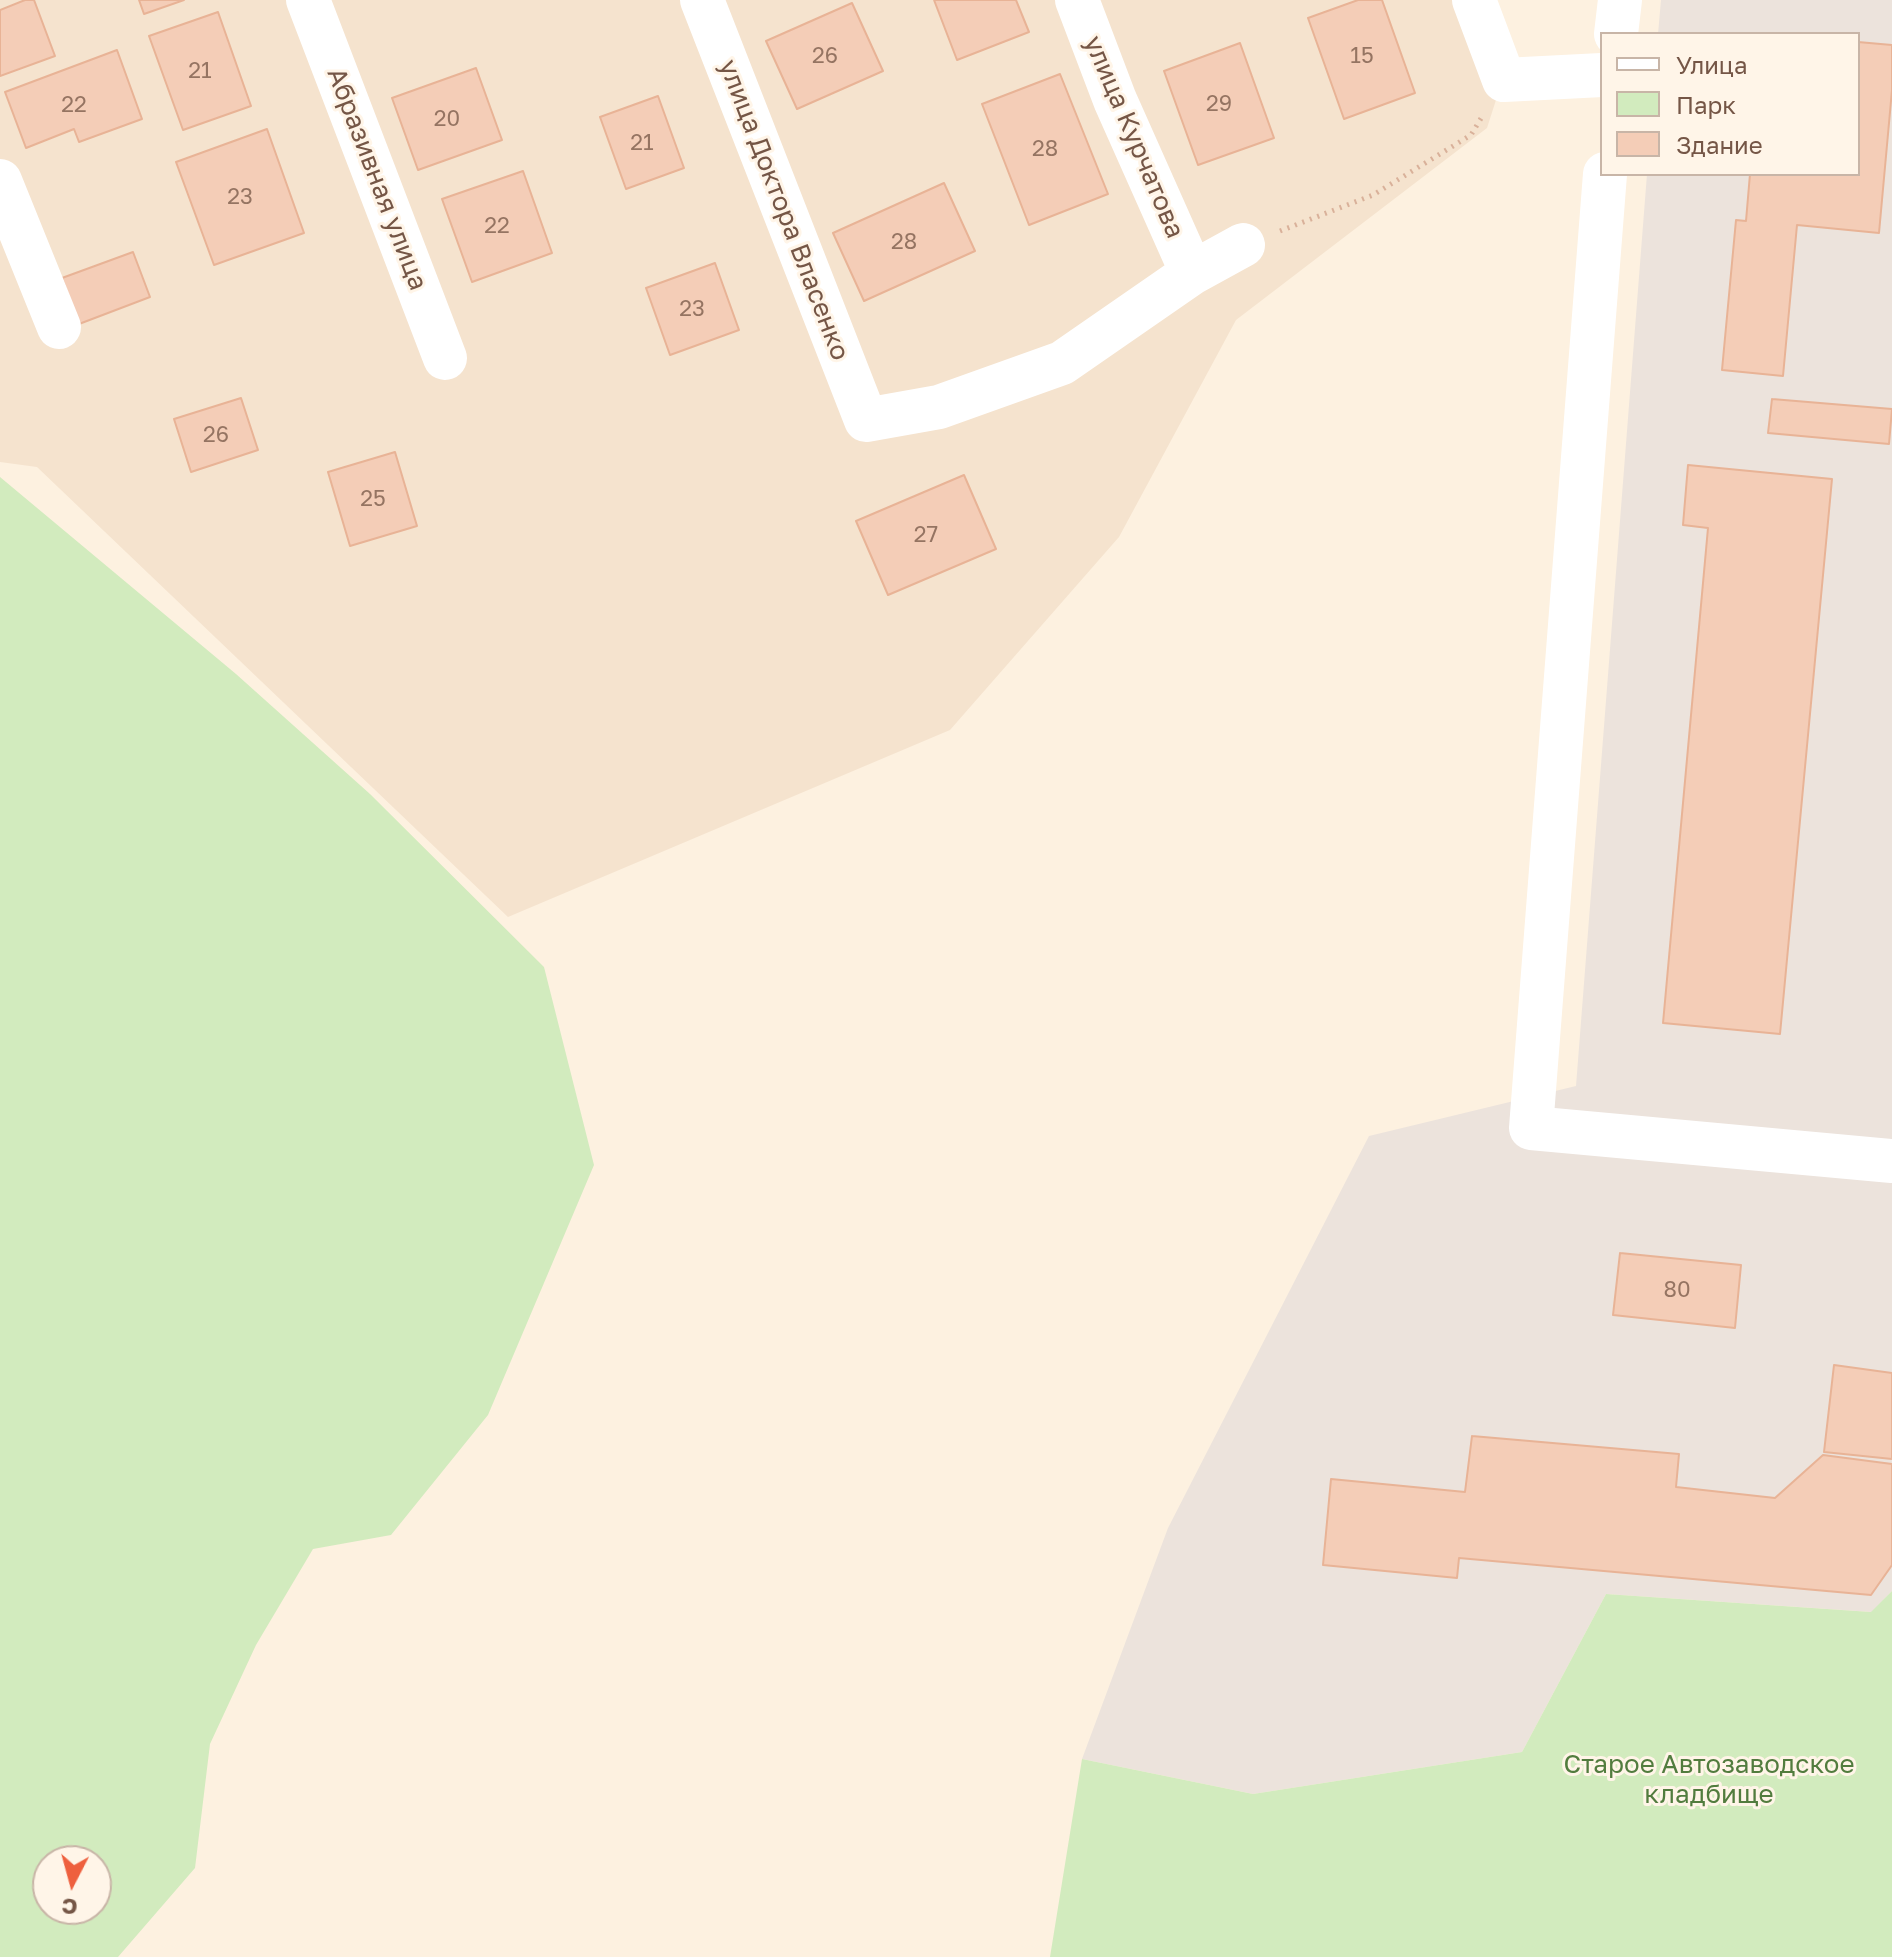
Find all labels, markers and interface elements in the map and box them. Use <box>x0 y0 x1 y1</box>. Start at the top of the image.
street label: улица Курчатова <box>1077 31 1191 243</box>
legend <box>1600 32 1860 176</box>
house number: 26 <box>812 43 838 69</box>
house number: 15 <box>1350 43 1374 69</box>
text: Улица <box>1676 50 1748 79</box>
street label: улица Доктора Власенко <box>712 55 856 365</box>
house number: 21 <box>188 58 212 84</box>
street label: Абразивная улица <box>320 63 434 295</box>
text: Парк <box>1676 90 1736 119</box>
house number: 29 <box>1206 91 1232 117</box>
house number: 22 <box>61 92 87 118</box>
house number: 20 <box>434 106 460 132</box>
house number: 21 <box>630 130 654 156</box>
text: Здание <box>1676 130 1763 159</box>
house number: 28 <box>1032 136 1058 162</box>
house number: 23 <box>227 184 253 210</box>
house number: 22 <box>484 213 510 239</box>
house number: 28 <box>891 229 917 255</box>
house number: 23 <box>679 296 705 322</box>
house number: 26 <box>203 422 229 448</box>
house number: 25 <box>360 486 386 512</box>
house number: 27 <box>914 522 938 548</box>
house number: 80 <box>1663 1277 1691 1303</box>
park label: Старое Автозаводское кладбище <box>1563 1749 1855 1810</box>
north arrow <box>32 1845 112 1925</box>
text: С <box>60 1893 79 1922</box>

